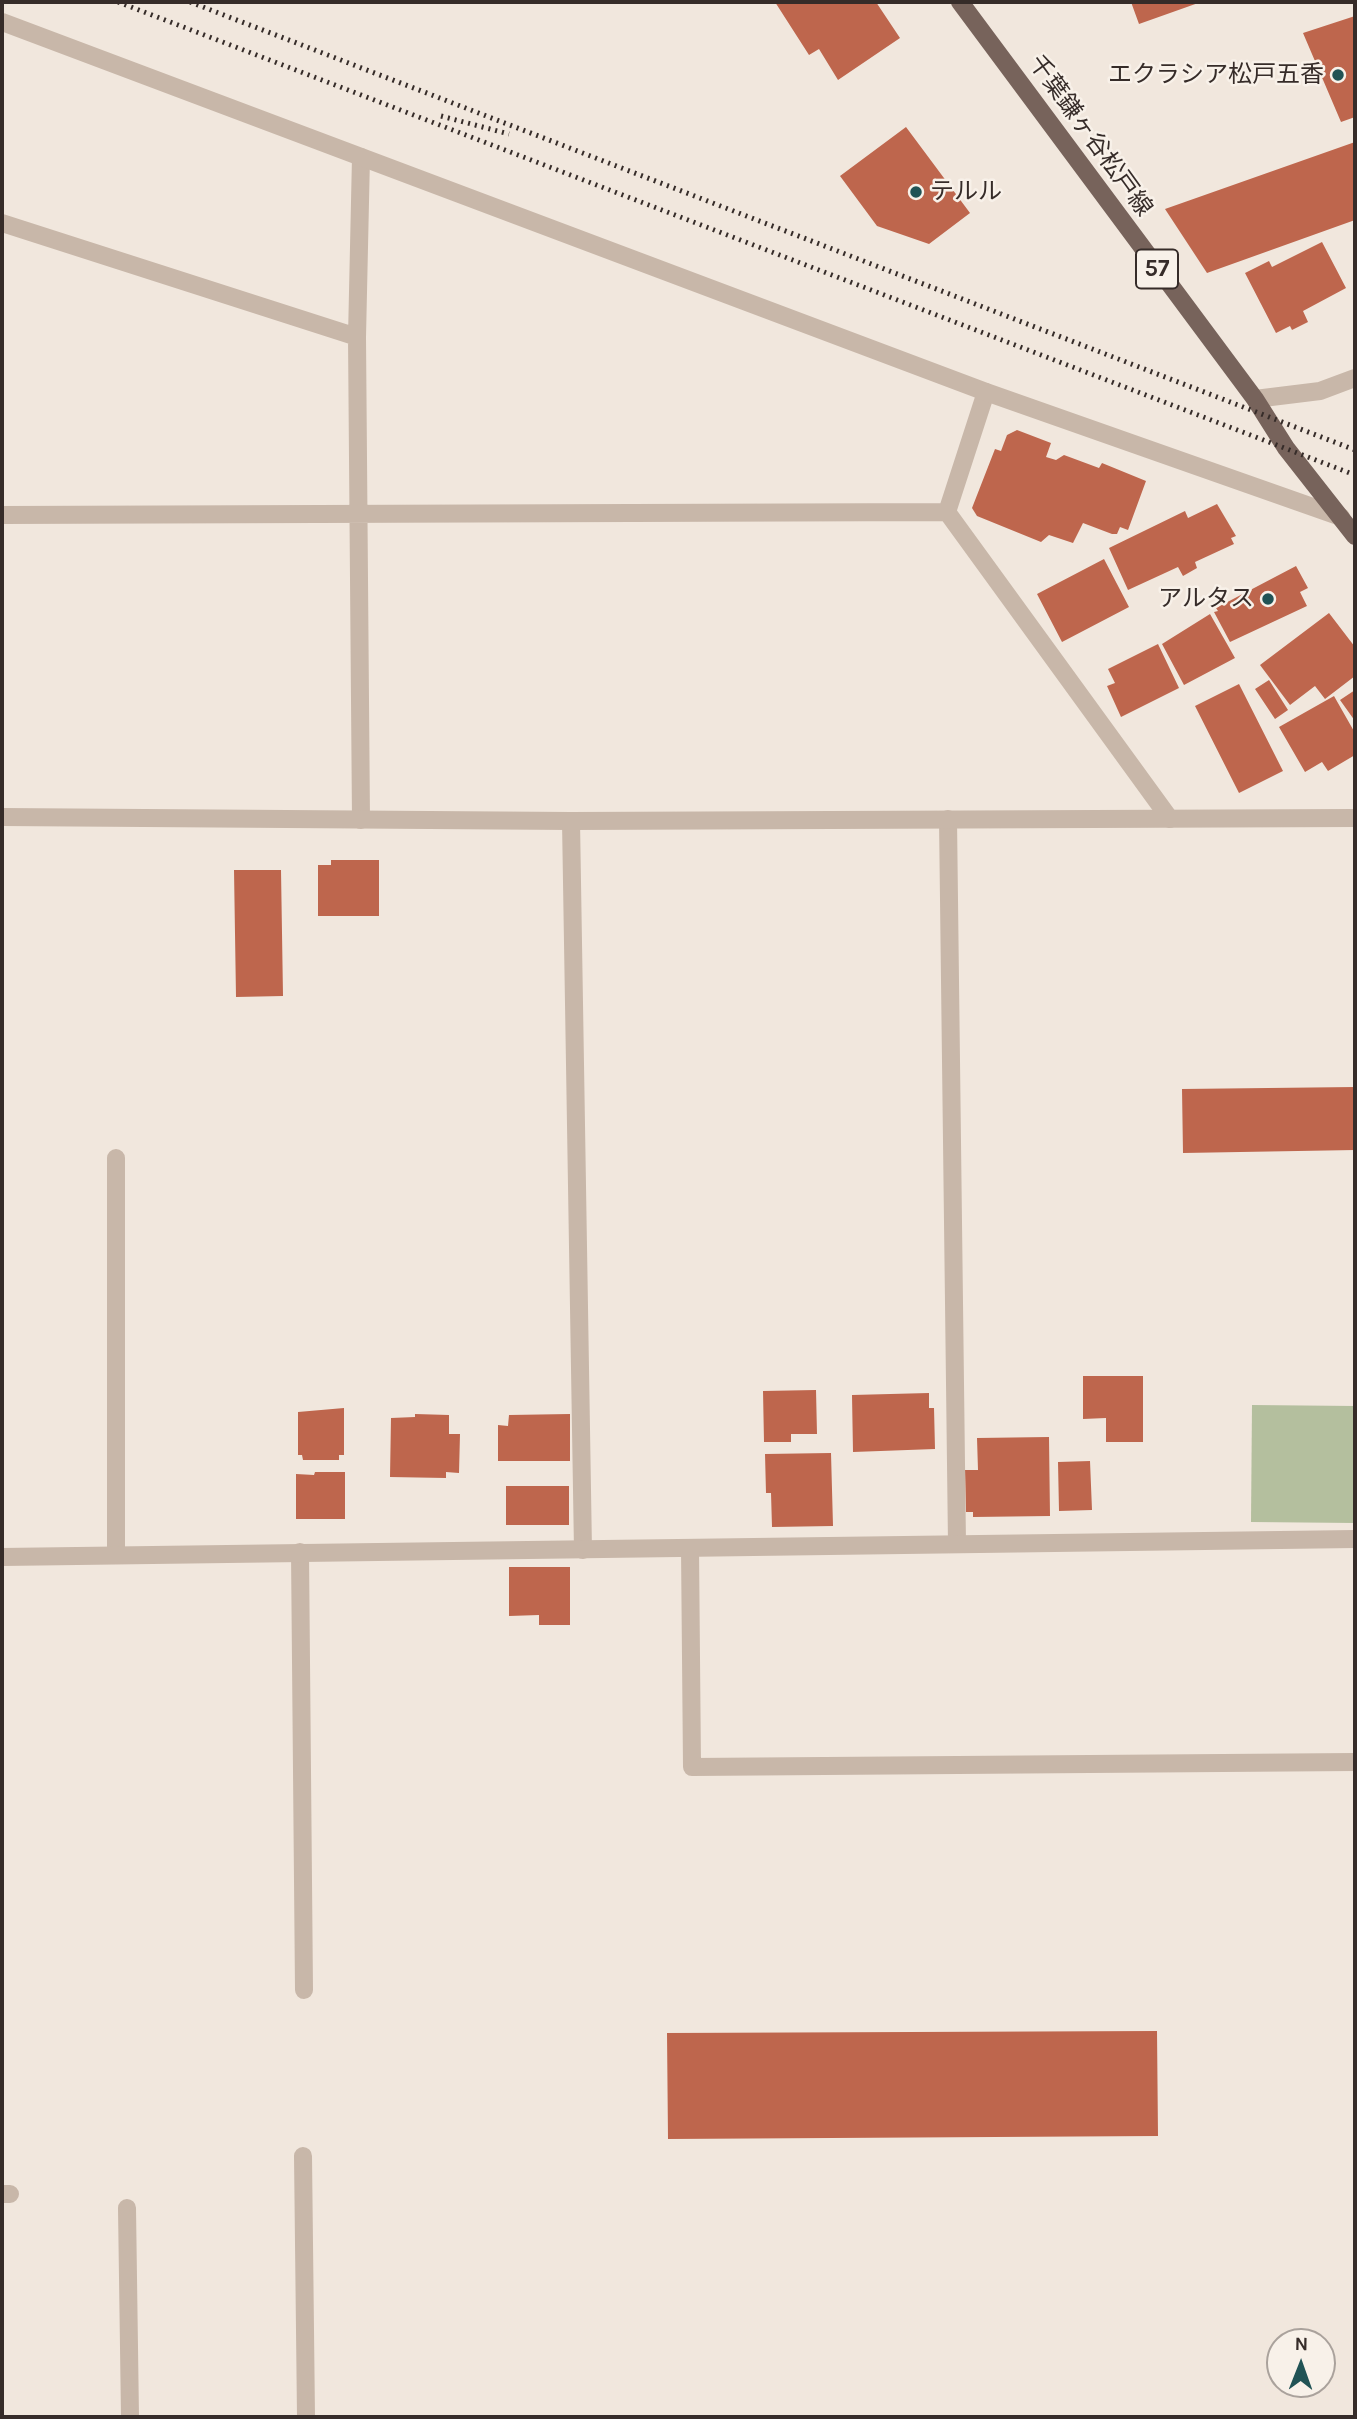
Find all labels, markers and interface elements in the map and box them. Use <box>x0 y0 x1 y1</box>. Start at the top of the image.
street label: 千葉鎌ヶ谷松戸線 <box>1022 50 1158 222</box>
place label: エクラシア松戸五香 <box>1108 61 1324 89</box>
marker: エクラシア松戸五香 <box>1330 67 1346 83</box>
place label: テルル <box>930 178 1002 206</box>
marker: テルル <box>908 184 924 200</box>
road number: 57 <box>1136 250 1178 288</box>
place label: アルタス <box>1158 585 1254 613</box>
marker: アルタス <box>1260 591 1276 607</box>
north arrow <box>1266 2328 1336 2398</box>
text: N <box>1294 2333 1308 2355</box>

